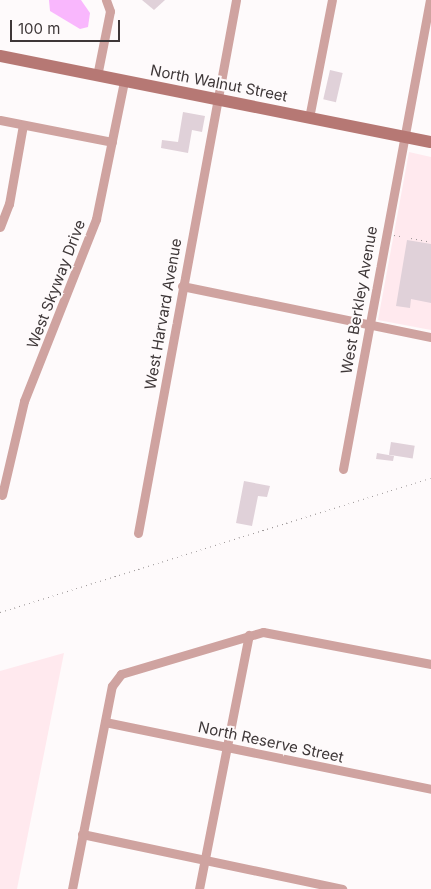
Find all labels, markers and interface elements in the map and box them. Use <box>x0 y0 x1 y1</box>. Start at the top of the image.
scale bar <box>12 10 122 42</box>
text: 100 m <box>18 19 60 38</box>
street label: North Walnut Street <box>149 61 289 105</box>
street label: West Skyway Drive <box>23 217 89 351</box>
street label: West Berkley Avenue <box>337 225 381 375</box>
street label: West Harvard Avenue <box>141 237 185 391</box>
street label: North Reserve Street <box>197 718 345 766</box>

